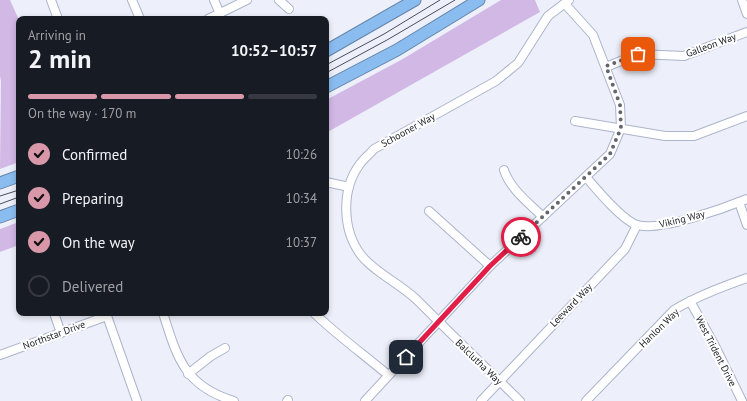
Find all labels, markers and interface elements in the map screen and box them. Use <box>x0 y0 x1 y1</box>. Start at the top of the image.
text: Arriving in <box>28 27 86 44</box>
street label: Galleon Way <box>684 30 738 60</box>
pin <box>621 37 655 71</box>
text: 10:52–10:57 <box>231 41 317 60</box>
text: 2 min <box>28 42 91 75</box>
icon: bag <box>627 43 649 65</box>
text: On the way · 170 m <box>28 105 136 122</box>
street label: Schooner Way <box>379 110 438 150</box>
icon: check <box>28 143 50 165</box>
text: Confirmed <box>62 145 127 164</box>
text: 10:26 <box>286 146 317 163</box>
icon: check <box>28 187 50 209</box>
text: Preparing <box>62 189 124 208</box>
text: 10:34 <box>286 190 317 207</box>
street label: Viking Way <box>657 207 707 231</box>
courier <box>501 217 541 257</box>
icon: bike <box>510 226 532 248</box>
icon: check <box>28 231 50 253</box>
text: On the way <box>62 233 135 252</box>
text: 10:37 <box>286 234 317 251</box>
text: Delivered <box>62 277 123 296</box>
street label: Leeward Way <box>547 280 595 330</box>
street label: Hanlon Way <box>636 305 682 350</box>
street label: West Trident Drive <box>693 313 739 389</box>
street label: Northstar Drive <box>21 318 87 352</box>
street label: Balclutha Way <box>453 336 505 388</box>
pin <box>389 340 423 374</box>
icon: home <box>395 346 417 368</box>

